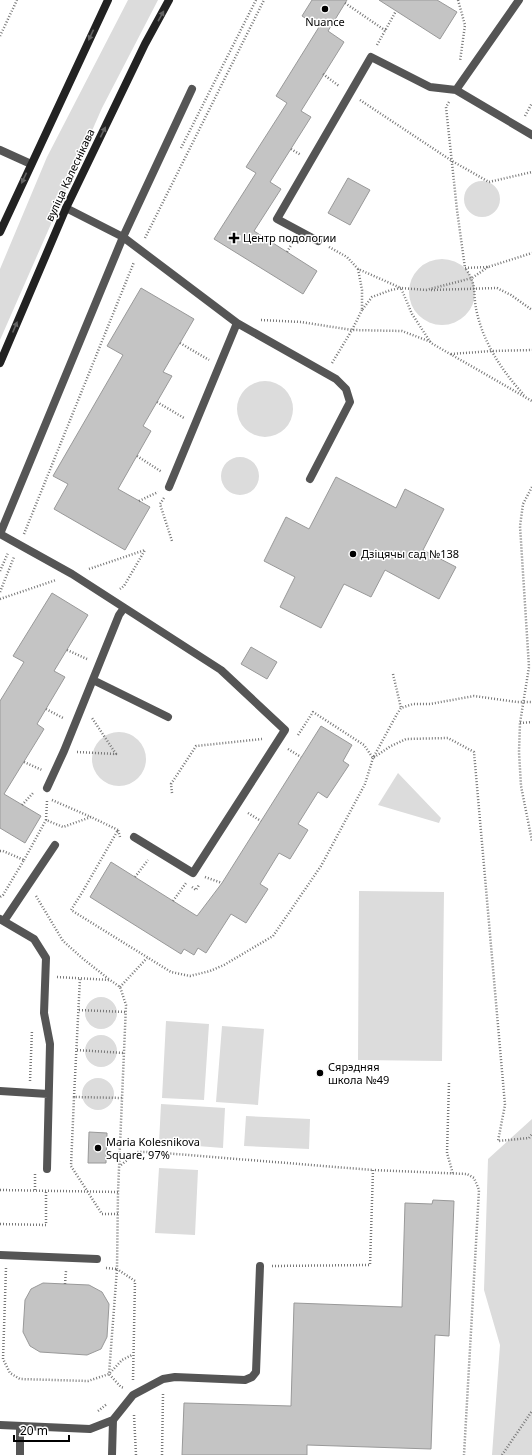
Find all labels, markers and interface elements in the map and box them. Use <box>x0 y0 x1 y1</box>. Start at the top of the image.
marker: Nuance <box>320 4 330 14</box>
one-way arrow <box>157 10 164 21</box>
place label: Nuance <box>305 14 345 29</box>
one-way arrow <box>88 30 94 41</box>
street label: вуліца Калеснікава <box>41 126 98 224</box>
one-way arrow <box>99 126 106 137</box>
one-way arrow <box>21 173 27 184</box>
place label: Центр подологии <box>243 230 336 245</box>
marker: Центр подологии <box>228 232 240 244</box>
one-way arrow <box>12 322 18 333</box>
place label: Дзіцячы сад №138 <box>361 546 459 561</box>
marker: Дзіцячы сад №138 <box>348 549 358 559</box>
place label: Сярэдняя школа №49 <box>328 1059 389 1087</box>
marker: Сярэдняя школа №49 <box>315 1068 325 1078</box>
place label: Maria Kolesnikova Square, 97% <box>106 1134 200 1162</box>
marker: Maria Kolesnikova Square, 97% <box>93 1143 103 1153</box>
scale bar <box>14 1417 69 1443</box>
text: 20 m <box>20 1422 48 1439</box>

